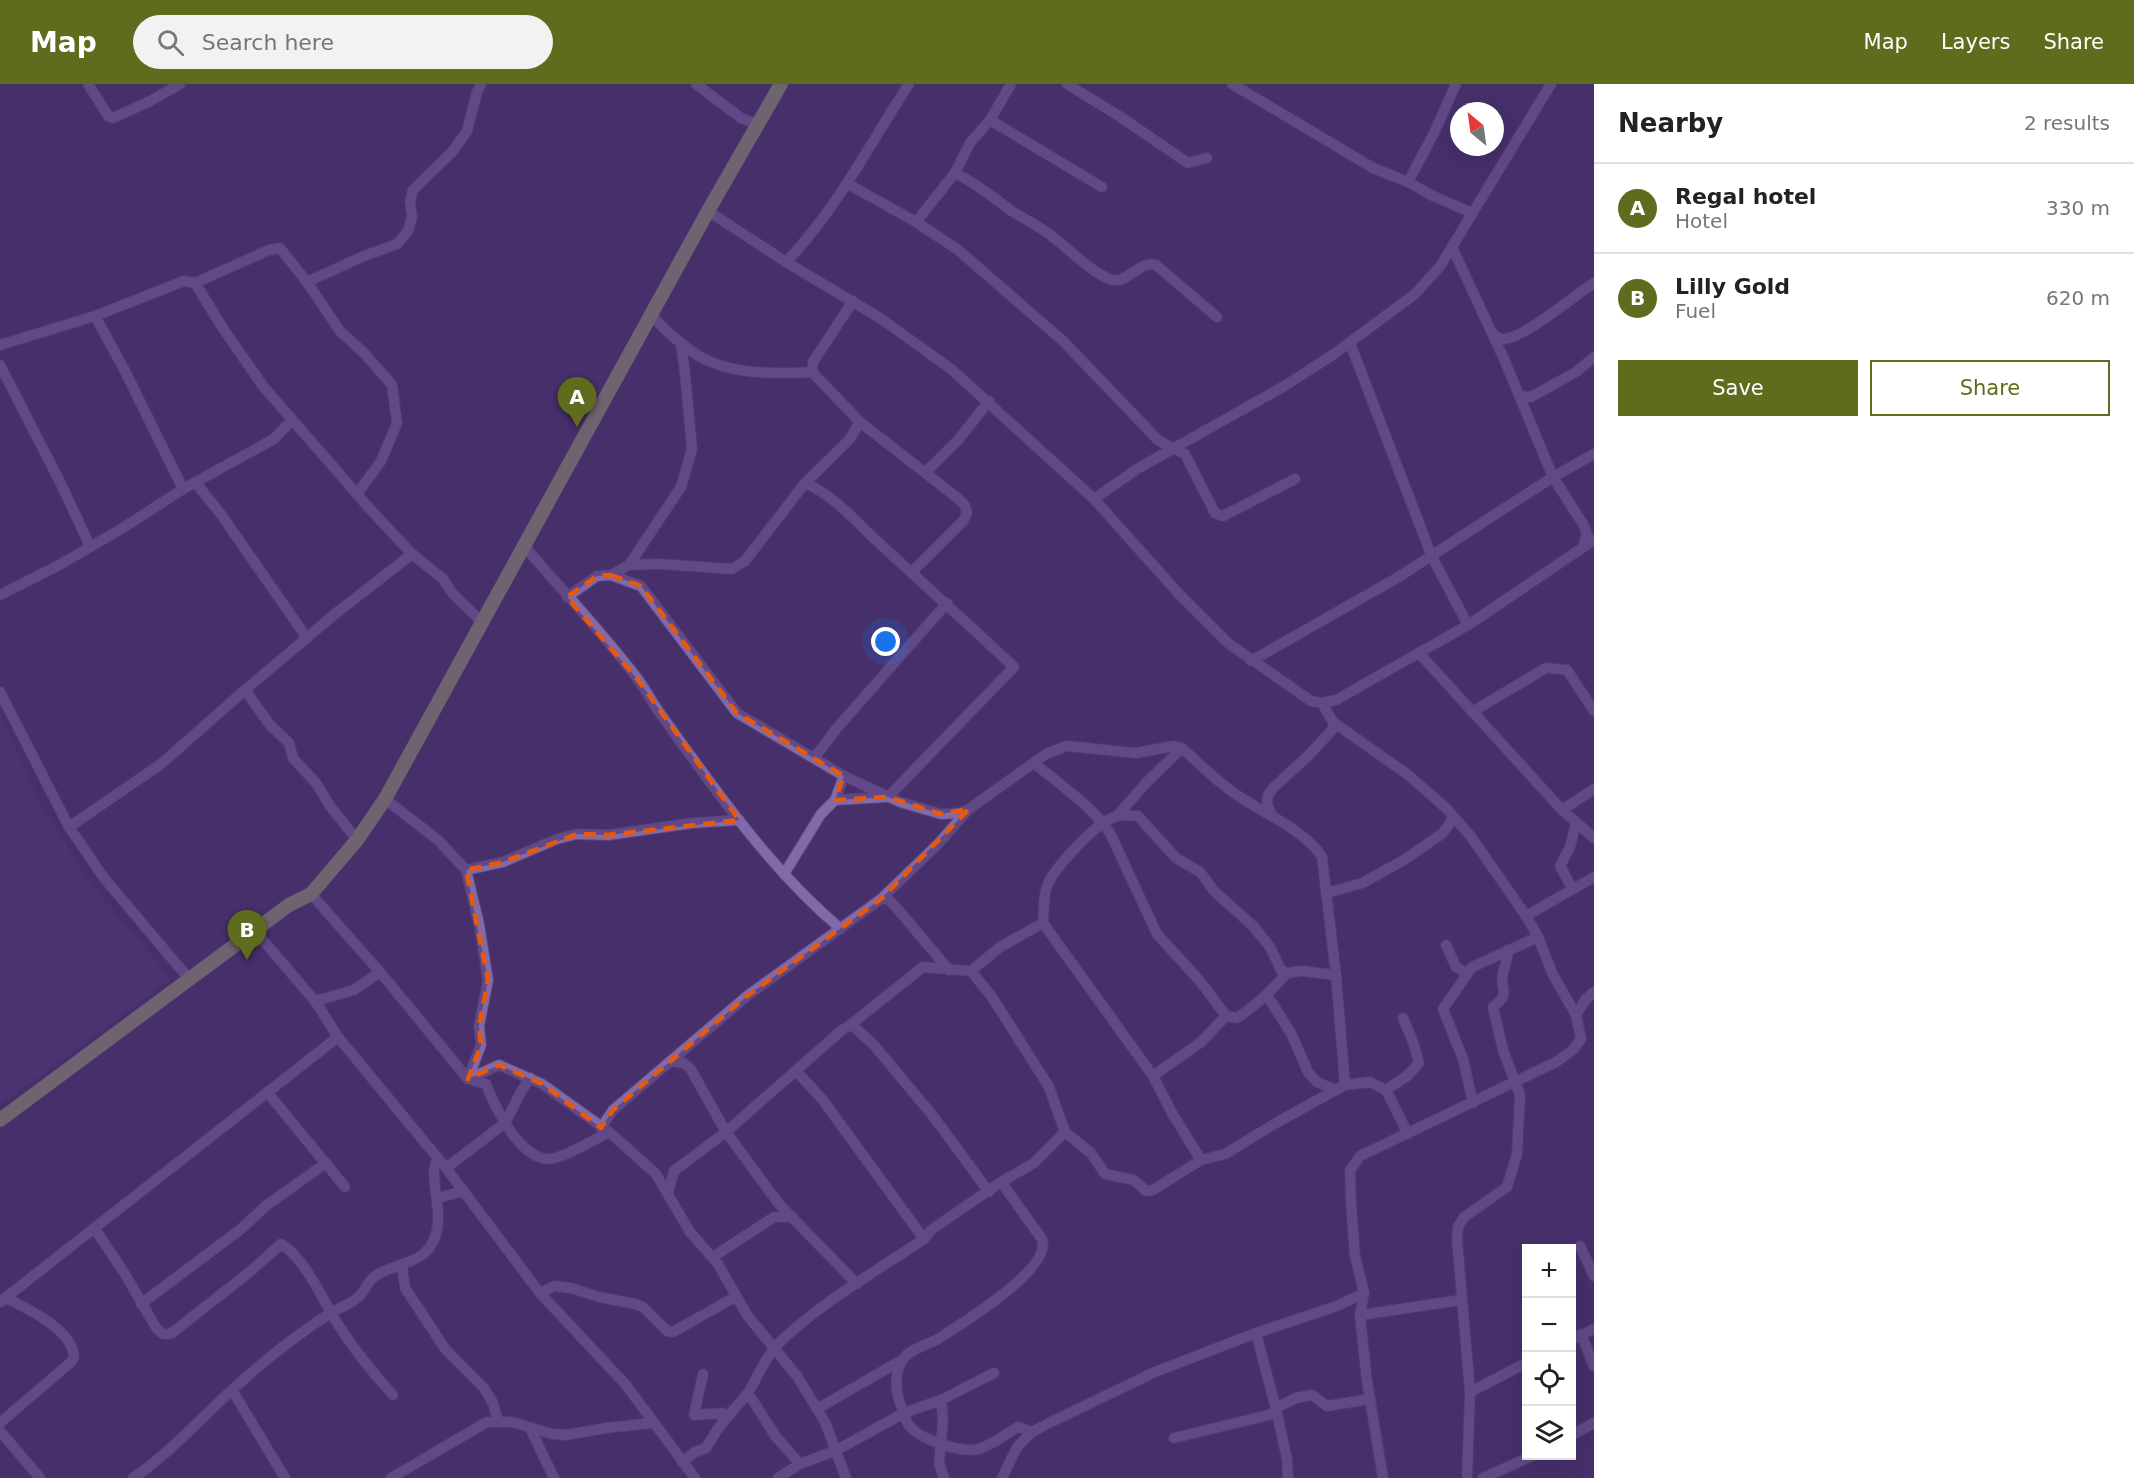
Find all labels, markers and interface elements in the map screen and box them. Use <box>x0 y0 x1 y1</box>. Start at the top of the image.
search box <box>133 15 553 69</box>
text: Map <box>30 26 97 59</box>
icon: search <box>154 26 187 59</box>
text: Search here <box>202 30 334 55</box>
text: Map <box>1864 30 1908 54</box>
text: Layers <box>1941 30 2010 54</box>
text: Share <box>2043 30 2104 54</box>
north arrow <box>1450 102 1504 156</box>
text: Nearby <box>1618 108 1723 138</box>
text: 2 results <box>2024 111 2110 135</box>
text: Regal hotel <box>1675 184 1816 209</box>
text: A <box>1630 196 1645 220</box>
text: 330 m <box>2046 196 2110 220</box>
text: Hotel <box>1675 209 1728 233</box>
text: Lilly Gold <box>1675 274 1790 299</box>
text: B <box>1630 286 1645 310</box>
text: 620 m <box>2046 286 2110 310</box>
text: Fuel <box>1675 299 1716 323</box>
button: Save <box>1618 360 1858 416</box>
button: Share <box>1870 360 2110 416</box>
pin: A <box>558 378 596 427</box>
your location <box>871 627 900 656</box>
pin: B <box>228 910 266 960</box>
map controls <box>1522 1244 1576 1460</box>
button: + <box>1522 1244 1576 1298</box>
button: − <box>1522 1298 1576 1352</box>
button: locate <box>1522 1352 1576 1406</box>
button: layers <box>1522 1406 1576 1460</box>

